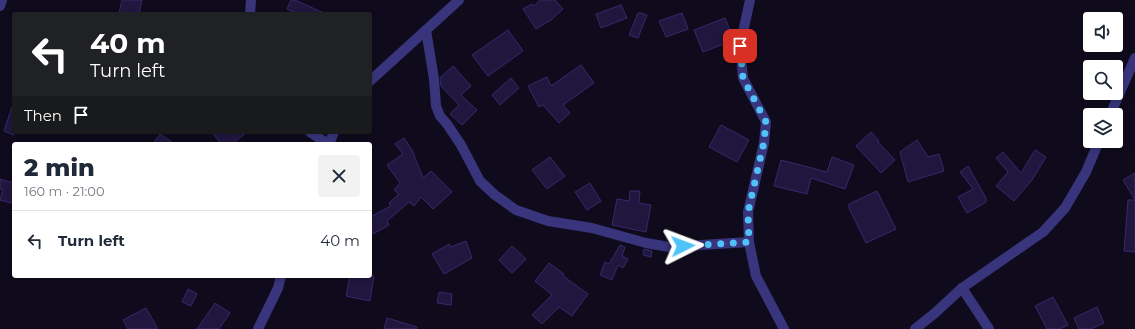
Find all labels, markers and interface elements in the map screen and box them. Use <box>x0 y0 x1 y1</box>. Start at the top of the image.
map controls <box>1083 12 1123 148</box>
button: sound <box>1083 12 1123 52</box>
text: 40 m <box>90 26 166 60</box>
icon: left <box>24 28 76 80</box>
pin <box>723 29 757 63</box>
icon: arrive <box>729 35 751 57</box>
text: Turn left <box>90 60 165 82</box>
button: search <box>1083 60 1123 100</box>
icon: arrive <box>70 104 92 126</box>
text: Then <box>24 106 62 125</box>
button: layers <box>1083 108 1123 148</box>
text: 2 min <box>24 153 95 182</box>
button: close <box>318 155 360 197</box>
text: 160 m · 21:00 <box>24 183 105 199</box>
position arrow <box>662 225 704 267</box>
icon: left <box>24 230 46 252</box>
text: Turn left <box>58 231 125 250</box>
text: 40 m <box>320 231 360 250</box>

